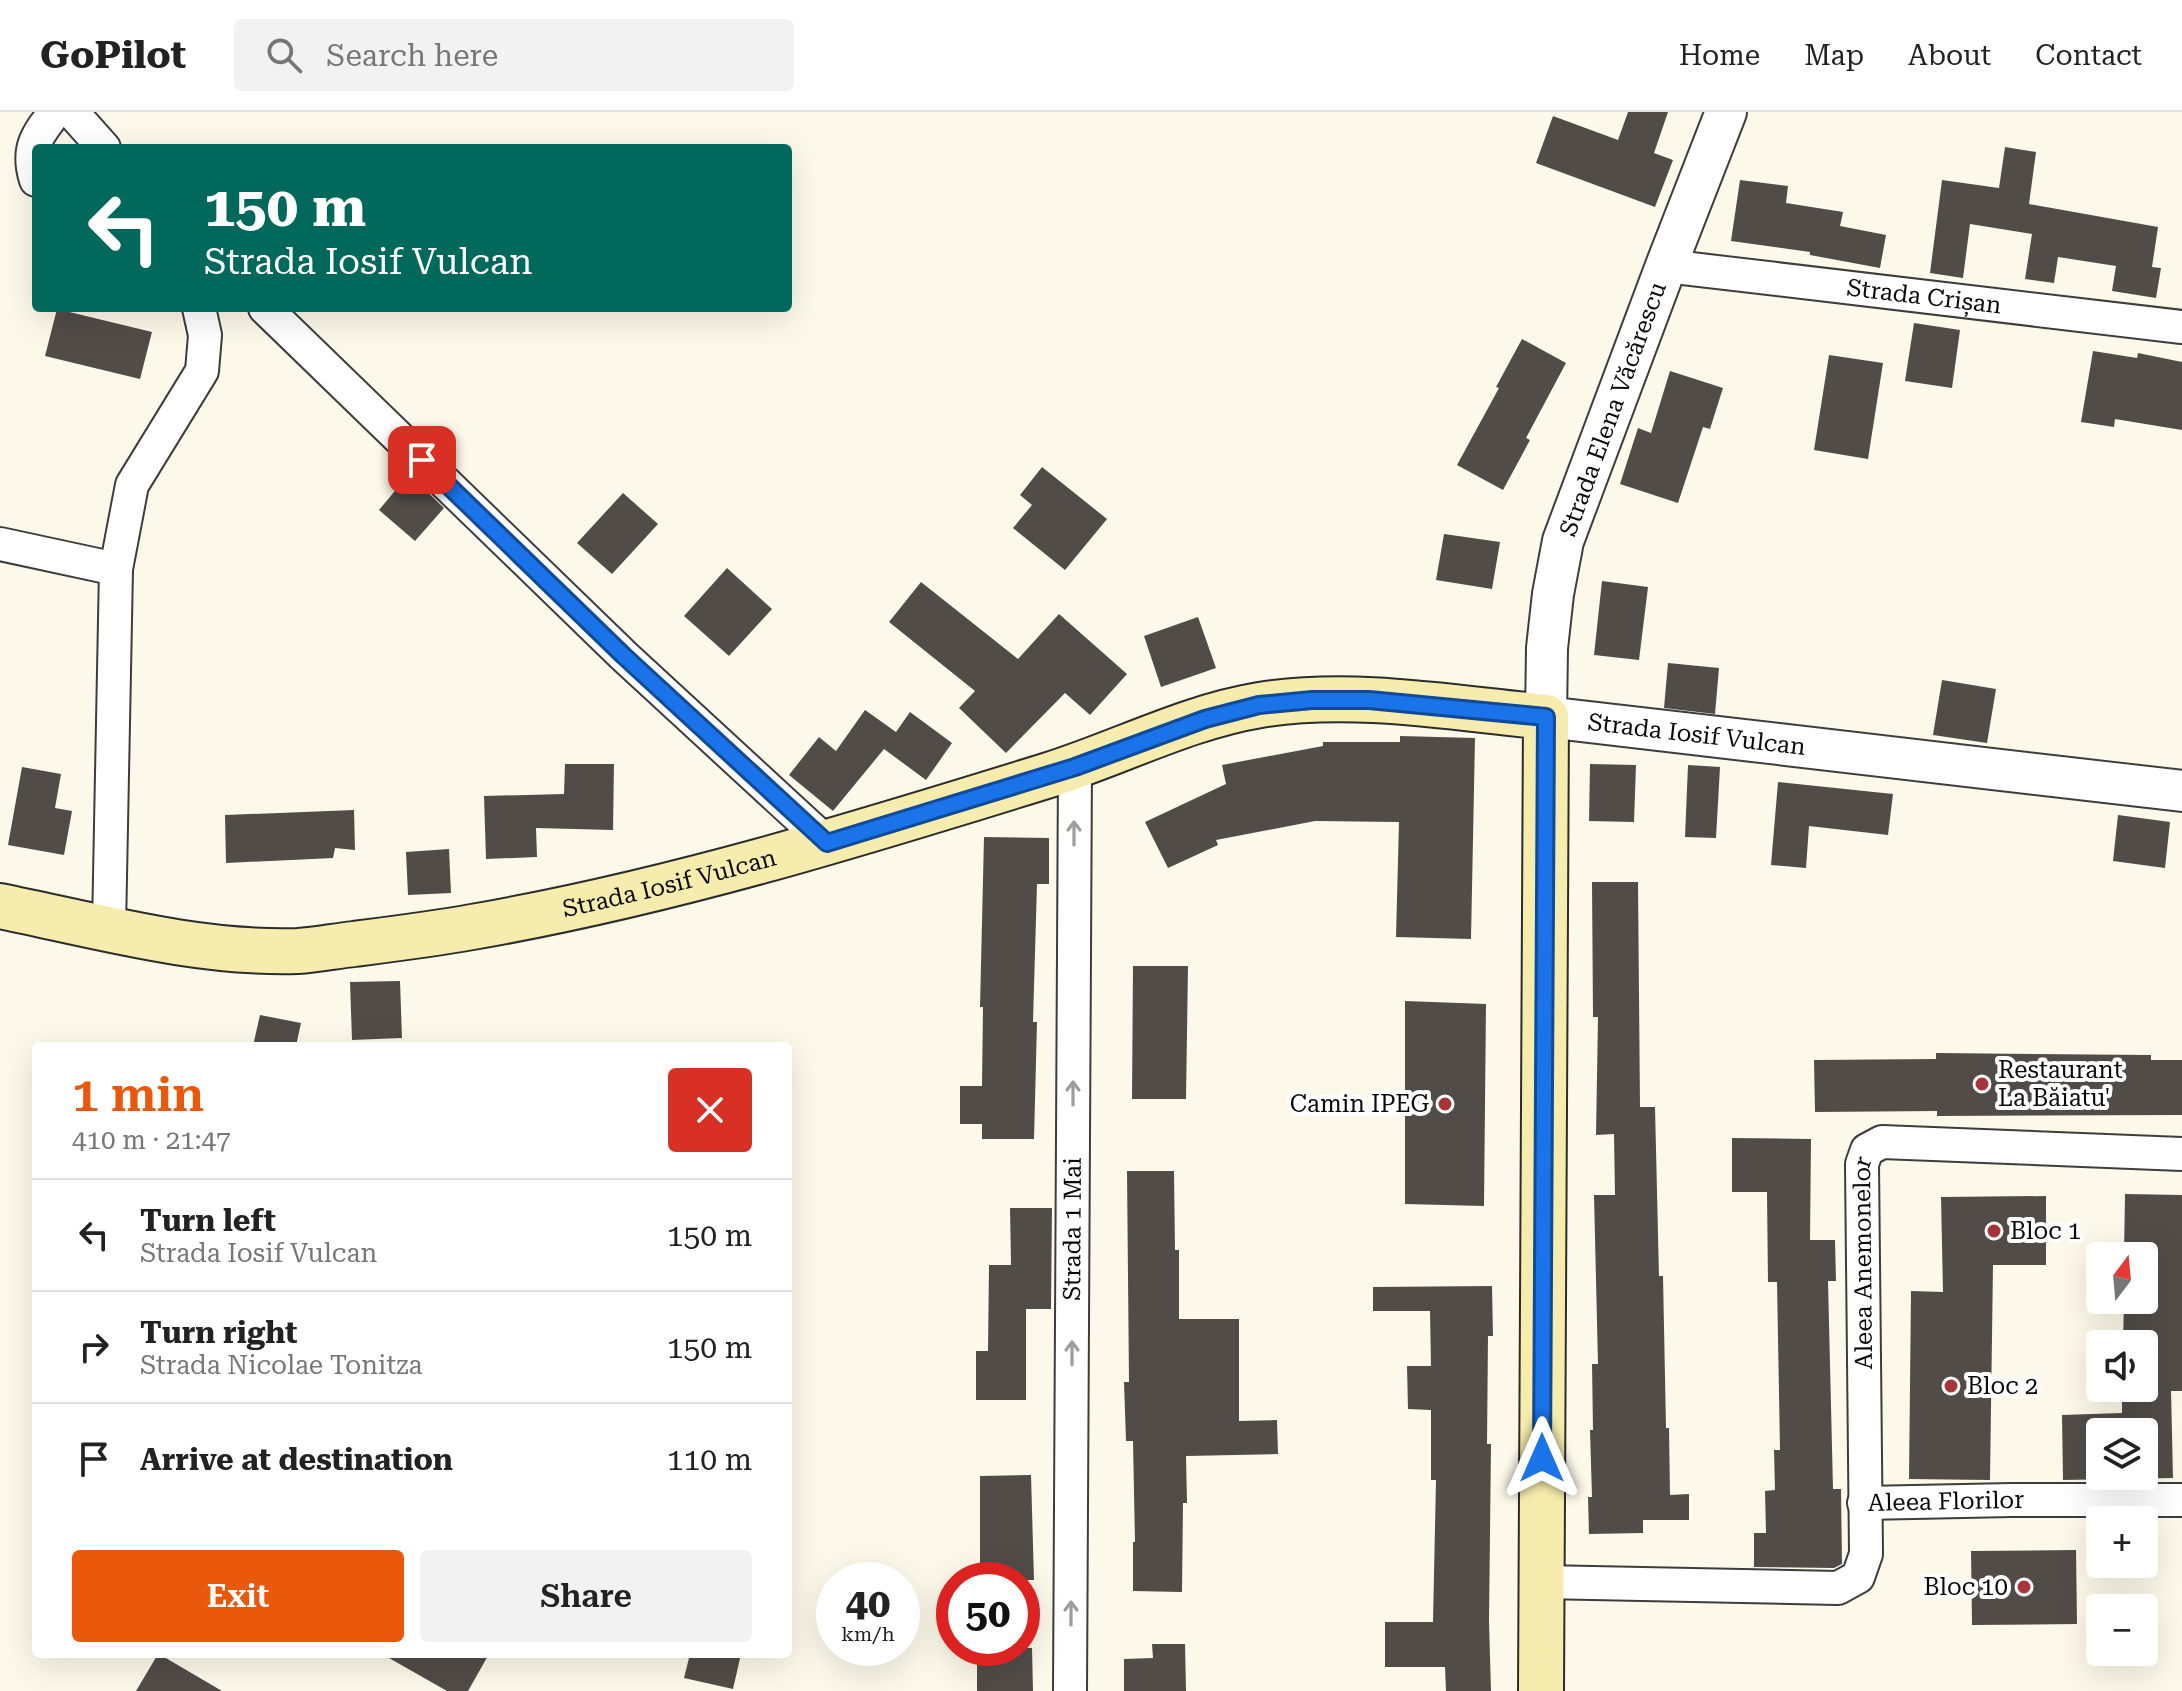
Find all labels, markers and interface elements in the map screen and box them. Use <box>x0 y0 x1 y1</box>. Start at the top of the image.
search box <box>234 19 794 91</box>
text: GoPilot <box>40 33 186 77</box>
icon: search <box>262 33 306 77</box>
text: Search here <box>326 38 498 73</box>
text: Home <box>1679 39 1760 72</box>
text: Map <box>1804 39 1864 72</box>
text: About <box>1908 39 1991 72</box>
text: Contact <box>2035 39 2142 72</box>
text: 150 m <box>204 174 366 240</box>
icon: left <box>72 176 176 280</box>
text: Strada Iosif Vulcan <box>204 241 533 283</box>
street label: Strada Crișan <box>1845 273 2003 320</box>
street label: Strada Elena Văcărescu <box>1554 278 1672 540</box>
pin <box>388 426 456 494</box>
icon: arrive <box>400 438 444 482</box>
street label: Strada Iosif Vulcan <box>1586 708 1807 761</box>
one-way arrow <box>1067 820 1082 847</box>
street label: Strada Iosif Vulcan <box>560 843 779 923</box>
place label: Restaurant La Băiatu' <box>1998 1056 2123 1112</box>
text: 1 min <box>72 1067 204 1123</box>
button: close <box>668 1068 752 1152</box>
marker: Restaurant La Băiatu' <box>1973 1075 1991 1093</box>
one-way arrow <box>1065 1080 1081 1107</box>
place label: Camin IPEG <box>1290 1090 1429 1118</box>
marker: Camin IPEG <box>1436 1095 1454 1113</box>
text: 410 m · 21:47 <box>72 1125 231 1155</box>
street label: Aleea Anemonelor <box>1848 1153 1878 1370</box>
street label: Strada 1 Mai <box>1058 1157 1087 1301</box>
text: Turn left <box>140 1203 276 1238</box>
icon: left <box>72 1213 116 1257</box>
place label: Bloc 1 <box>2010 1217 2081 1245</box>
text: 150 m <box>667 1218 752 1253</box>
marker: Bloc 1 <box>1985 1222 2003 1240</box>
text: Strada Iosif Vulcan <box>140 1238 377 1268</box>
north arrow <box>2086 1242 2158 1314</box>
map controls <box>2086 1242 2158 1666</box>
text: Turn right <box>140 1315 297 1350</box>
icon: right <box>72 1325 116 1369</box>
text: 150 m <box>667 1330 752 1365</box>
button: sound <box>2086 1330 2158 1402</box>
one-way arrow <box>1064 1340 1080 1367</box>
text: Strada Nicolae Tonitza <box>140 1350 423 1380</box>
place label: Bloc 2 <box>1967 1372 2038 1400</box>
marker: Bloc 2 <box>1942 1377 1960 1395</box>
position arrow <box>1500 1416 1584 1500</box>
button: layers <box>2086 1418 2158 1490</box>
icon: arrive <box>72 1437 116 1481</box>
text: Arrive at destination <box>140 1442 453 1477</box>
text: 110 m <box>667 1442 752 1477</box>
street label: Aleea Florilor <box>1868 1486 2024 1517</box>
button: + <box>2086 1506 2158 1578</box>
button: Exit <box>72 1550 404 1642</box>
button: Share <box>420 1550 752 1642</box>
speed limit sign: 50 <box>936 1562 1040 1666</box>
place label: Bloc 10 <box>1923 1573 2008 1601</box>
marker: Bloc 10 <box>2015 1578 2033 1596</box>
text: 40 <box>846 1580 890 1627</box>
button: − <box>2086 1594 2158 1666</box>
one-way arrow <box>1063 1600 1079 1627</box>
text: km/h <box>841 1622 895 1646</box>

